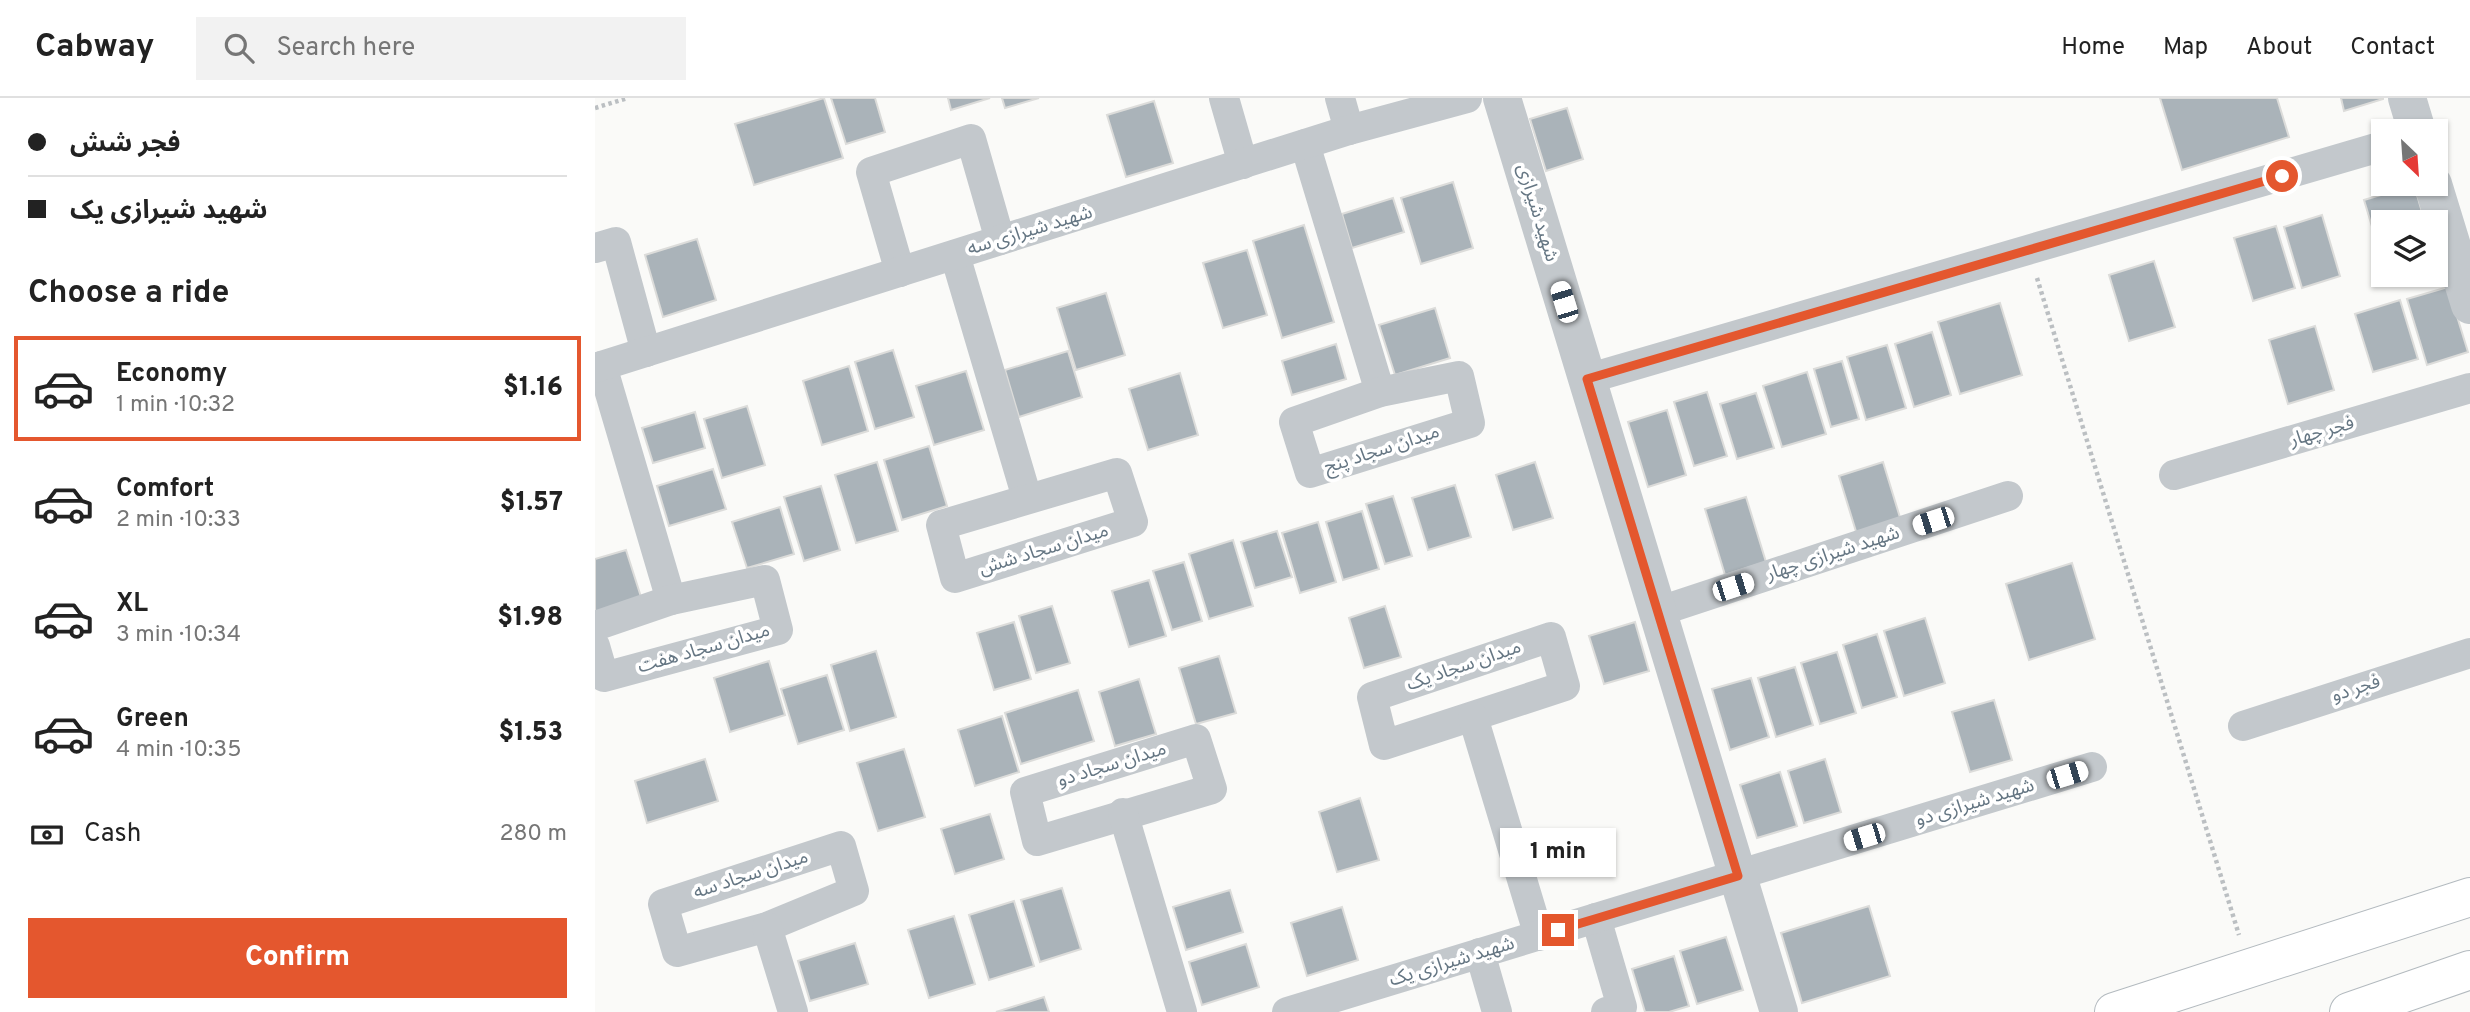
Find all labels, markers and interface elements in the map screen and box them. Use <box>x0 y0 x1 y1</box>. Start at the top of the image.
search box <box>196 17 686 80</box>
text: Cabway <box>35 27 154 69</box>
icon: search <box>220 29 258 67</box>
text: Search here <box>276 32 415 65</box>
text: Home <box>2061 33 2125 63</box>
text: Map <box>2163 33 2208 63</box>
text: About <box>2246 33 2312 63</box>
text: Contact <box>2350 33 2435 63</box>
north arrow <box>2371 119 2448 196</box>
map controls <box>2371 119 2448 287</box>
text: فجر شش <box>70 128 180 161</box>
route start <box>2266 160 2298 192</box>
street label: شهید شیرازی <box>1511 161 1563 265</box>
text: شهید شیرازی یک <box>70 195 268 228</box>
street label: شهید شیرازی سه <box>964 201 1096 261</box>
button: layers <box>2371 210 2448 287</box>
text: Choose a ride <box>28 274 229 314</box>
car <box>1548 279 1581 325</box>
icon: car <box>32 357 95 420</box>
text: Economy <box>116 358 227 391</box>
text: $1.16 <box>503 372 563 405</box>
text: 1 min · 10:32 <box>116 391 235 420</box>
street label: فجر چهار <box>2286 411 2357 453</box>
street label: میدان سجاد پنج <box>1321 420 1443 481</box>
icon: car <box>32 472 95 535</box>
text: Comfort <box>116 473 214 506</box>
text: $1.57 <box>500 487 563 520</box>
car <box>1910 505 1957 537</box>
text: 2 min · 10:33 <box>116 506 241 535</box>
street label: میدان سجاد شش <box>976 519 1112 581</box>
street label: شهید شیرازی چهار <box>1762 521 1903 587</box>
car <box>1710 571 1757 603</box>
icon: car <box>32 587 95 650</box>
text: XL <box>116 588 148 621</box>
text: $1.98 <box>497 602 563 635</box>
street label: میدان سجاد هفت <box>635 619 773 679</box>
text: 3 min · 10:34 <box>116 621 241 650</box>
street label: میدان سجاد یک <box>1404 635 1524 697</box>
street label: فجر دو <box>2328 670 2384 708</box>
icon: car <box>32 702 95 765</box>
text: Green <box>116 703 189 736</box>
text: $1.53 <box>498 717 563 750</box>
text: 4 min · 10:35 <box>116 736 241 765</box>
street label: میدان سجاد دو <box>1055 737 1169 793</box>
car <box>2044 759 2091 791</box>
street label: شهید شیرازی دو <box>1913 774 2037 832</box>
icon: cash <box>28 816 66 854</box>
text: Cash <box>84 818 141 851</box>
text: 280 m <box>499 820 567 849</box>
car <box>1841 821 1888 853</box>
callout: 1 min <box>1500 828 1616 878</box>
text: 1 min <box>1530 838 1586 867</box>
street label: میدان سجاد سه <box>691 845 811 905</box>
route end <box>1542 914 1574 946</box>
button: Confirm <box>28 918 567 998</box>
street label: شهید شیرازی یک <box>1386 932 1518 992</box>

